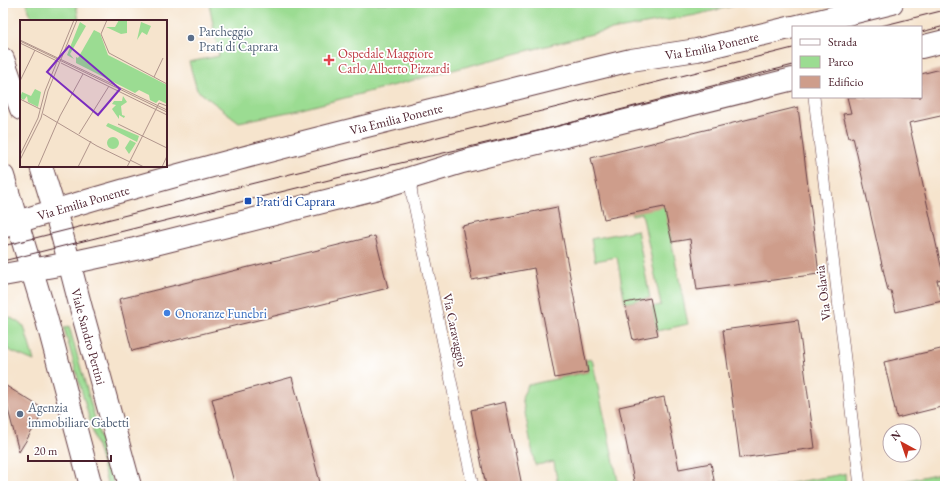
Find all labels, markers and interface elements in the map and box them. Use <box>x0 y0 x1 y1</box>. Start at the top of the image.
inset map <box>20 20 167 167</box>
place label: Parcheggio Prati di Caprara <box>199 23 279 55</box>
legend <box>792 26 922 98</box>
street label: Via Emilia Ponente <box>664 27 760 63</box>
marker: Parcheggio Prati di Caprara <box>186 33 196 43</box>
text: Strada <box>828 34 857 50</box>
place label: Ospedale Maggiore Carlo Alberto Pizzardi <box>338 45 450 77</box>
marker: Ospedale Maggiore Carlo Alberto Pizzardi <box>323 54 335 66</box>
text: Parco <box>828 54 853 70</box>
text: Edificio <box>828 74 864 90</box>
street label: Via Emilia Ponente <box>348 99 444 138</box>
street label: Via Emilia Ponente <box>35 181 131 224</box>
place label: Prati di Caprara <box>256 193 336 210</box>
marker: Prati di Caprara <box>243 196 253 206</box>
street label: Via Oslavia <box>811 264 835 322</box>
street label: Viale Sandro Pertini <box>68 286 110 386</box>
street label: Via Caravaggio <box>439 292 471 368</box>
place label: Onoranze Funebri <box>175 305 267 322</box>
marker: Onoranze Funebri <box>162 308 172 318</box>
place label: Agenzia immobiliare Gabetti <box>27 399 129 431</box>
marker: Agenzia immobiliare Gabetti <box>15 409 25 419</box>
north arrow <box>882 423 922 463</box>
text: N <box>888 427 904 444</box>
scale bar <box>28 437 111 463</box>
text: 20 m <box>34 443 58 459</box>

